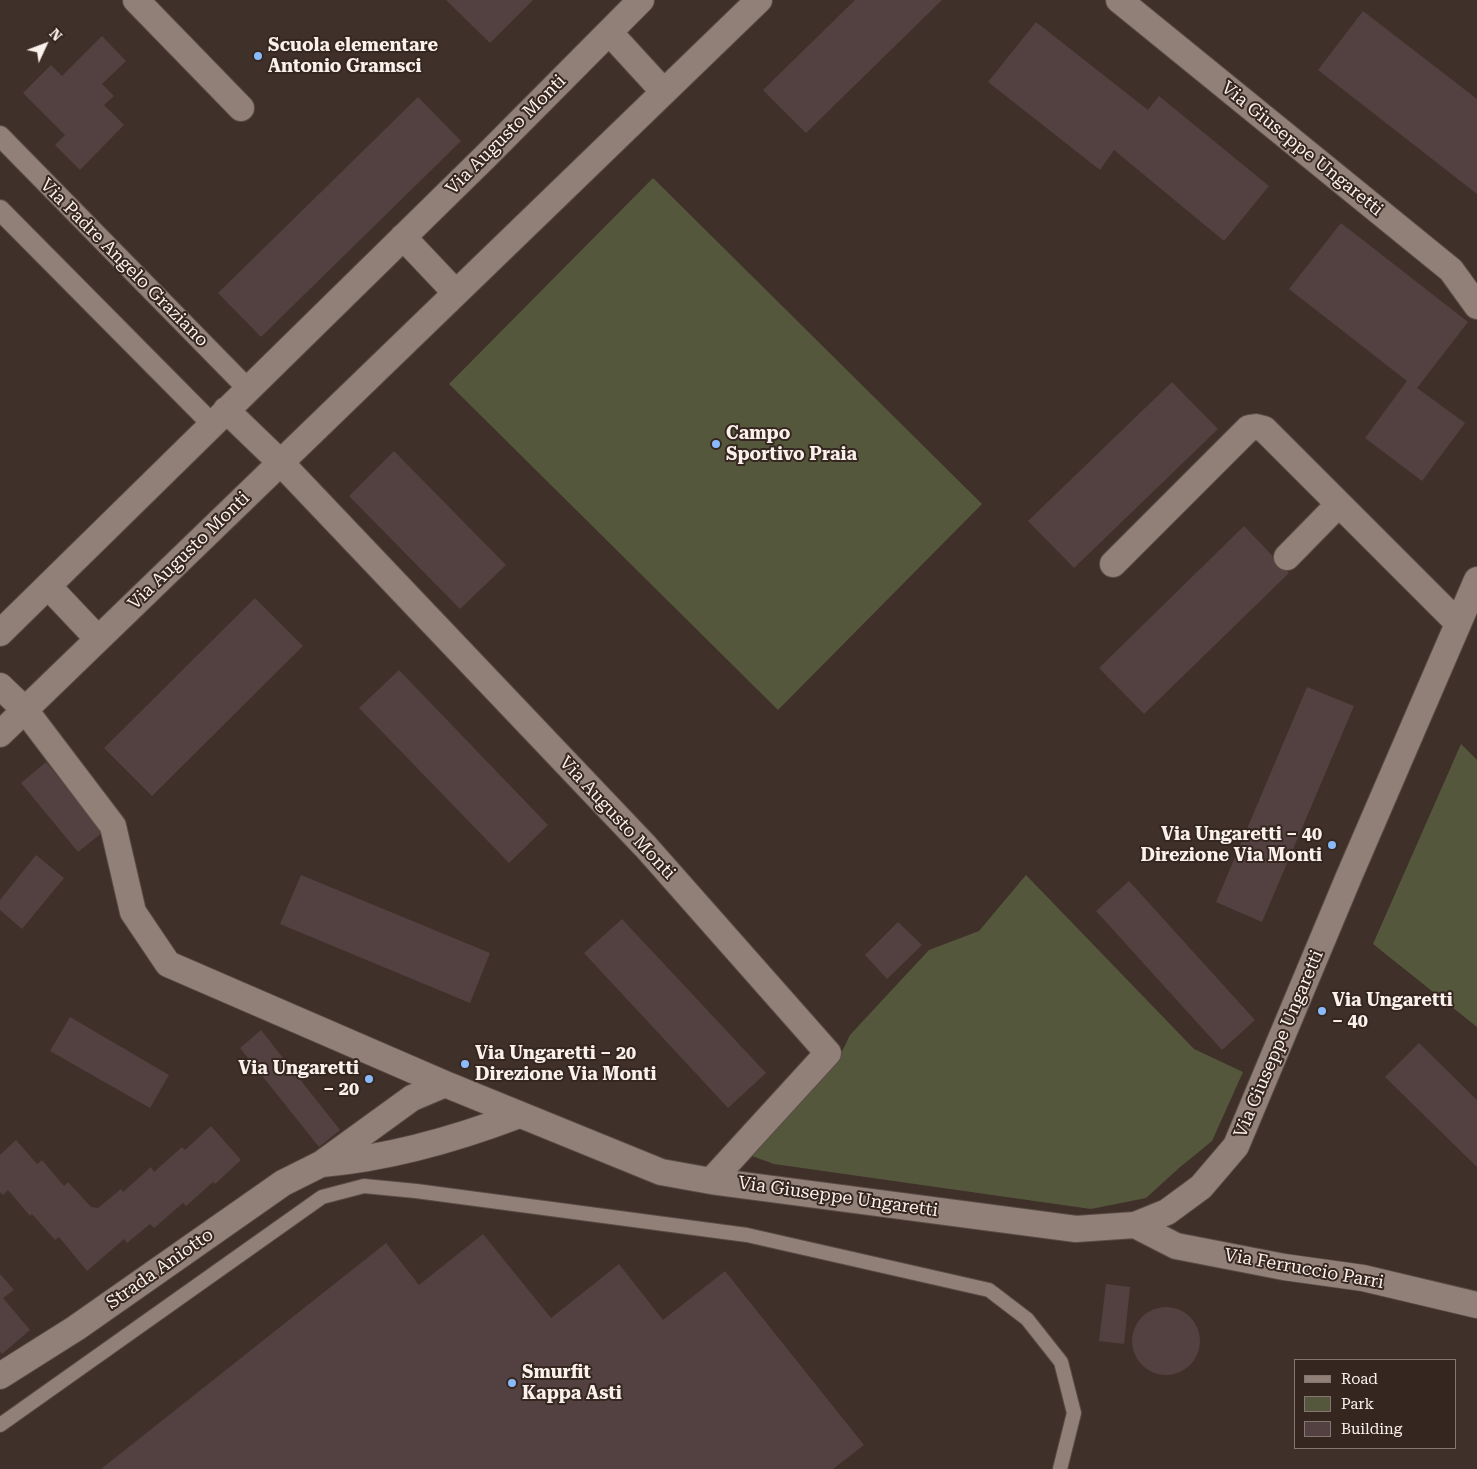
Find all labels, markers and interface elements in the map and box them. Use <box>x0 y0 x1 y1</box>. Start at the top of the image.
north arrow <box>20 20 70 70</box>
text: N <box>46 25 65 44</box>
place label: Scuola elementare Antonio Gramsci <box>268 35 438 78</box>
marker: Scuola elementare Antonio Gramsci <box>252 50 264 62</box>
street label: Via Augusto Monti <box>442 71 570 199</box>
street label: Via Giuseppe Ungaretti <box>1217 77 1387 221</box>
street label: Via Padre Angelo Graziano <box>35 174 213 352</box>
place label: Campo Sportivo Praia <box>726 423 857 466</box>
marker: Campo Sportivo Praia <box>710 438 722 450</box>
street label: Via Augusto Monti <box>124 487 254 615</box>
street label: Via Augusto Monti <box>554 752 680 884</box>
place label: Via Ungaretti – 40 Direzione Via Monti <box>1141 824 1322 866</box>
marker: Via Ungaretti – 40 Direzione Via Monti <box>1326 839 1338 851</box>
street label: Via Giuseppe Ungaretti <box>1230 947 1328 1141</box>
place label: Via Ungaretti – 40 <box>1332 990 1453 1032</box>
marker: Via Ungaretti – 40 <box>1316 1005 1328 1017</box>
place label: Via Ungaretti – 20 Direzione Via Monti <box>475 1043 656 1086</box>
place label: Via Ungaretti – 20 <box>238 1058 359 1100</box>
marker: Via Ungaretti – 20 Direzione Via Monti <box>459 1058 471 1070</box>
marker: Via Ungaretti – 20 <box>363 1073 375 1085</box>
street label: Via Giuseppe Ungaretti <box>737 1172 939 1222</box>
street label: Strada Aniotto <box>102 1224 218 1314</box>
street label: Via Ferruccio Parri <box>1223 1244 1385 1294</box>
legend <box>1294 1359 1457 1449</box>
place label: Smurfit Kappa Asti <box>522 1362 622 1405</box>
text: Road <box>1341 1370 1378 1388</box>
marker: Smurfit Kappa Asti <box>506 1377 518 1389</box>
text: Park <box>1341 1395 1374 1413</box>
text: Building <box>1341 1420 1402 1438</box>

